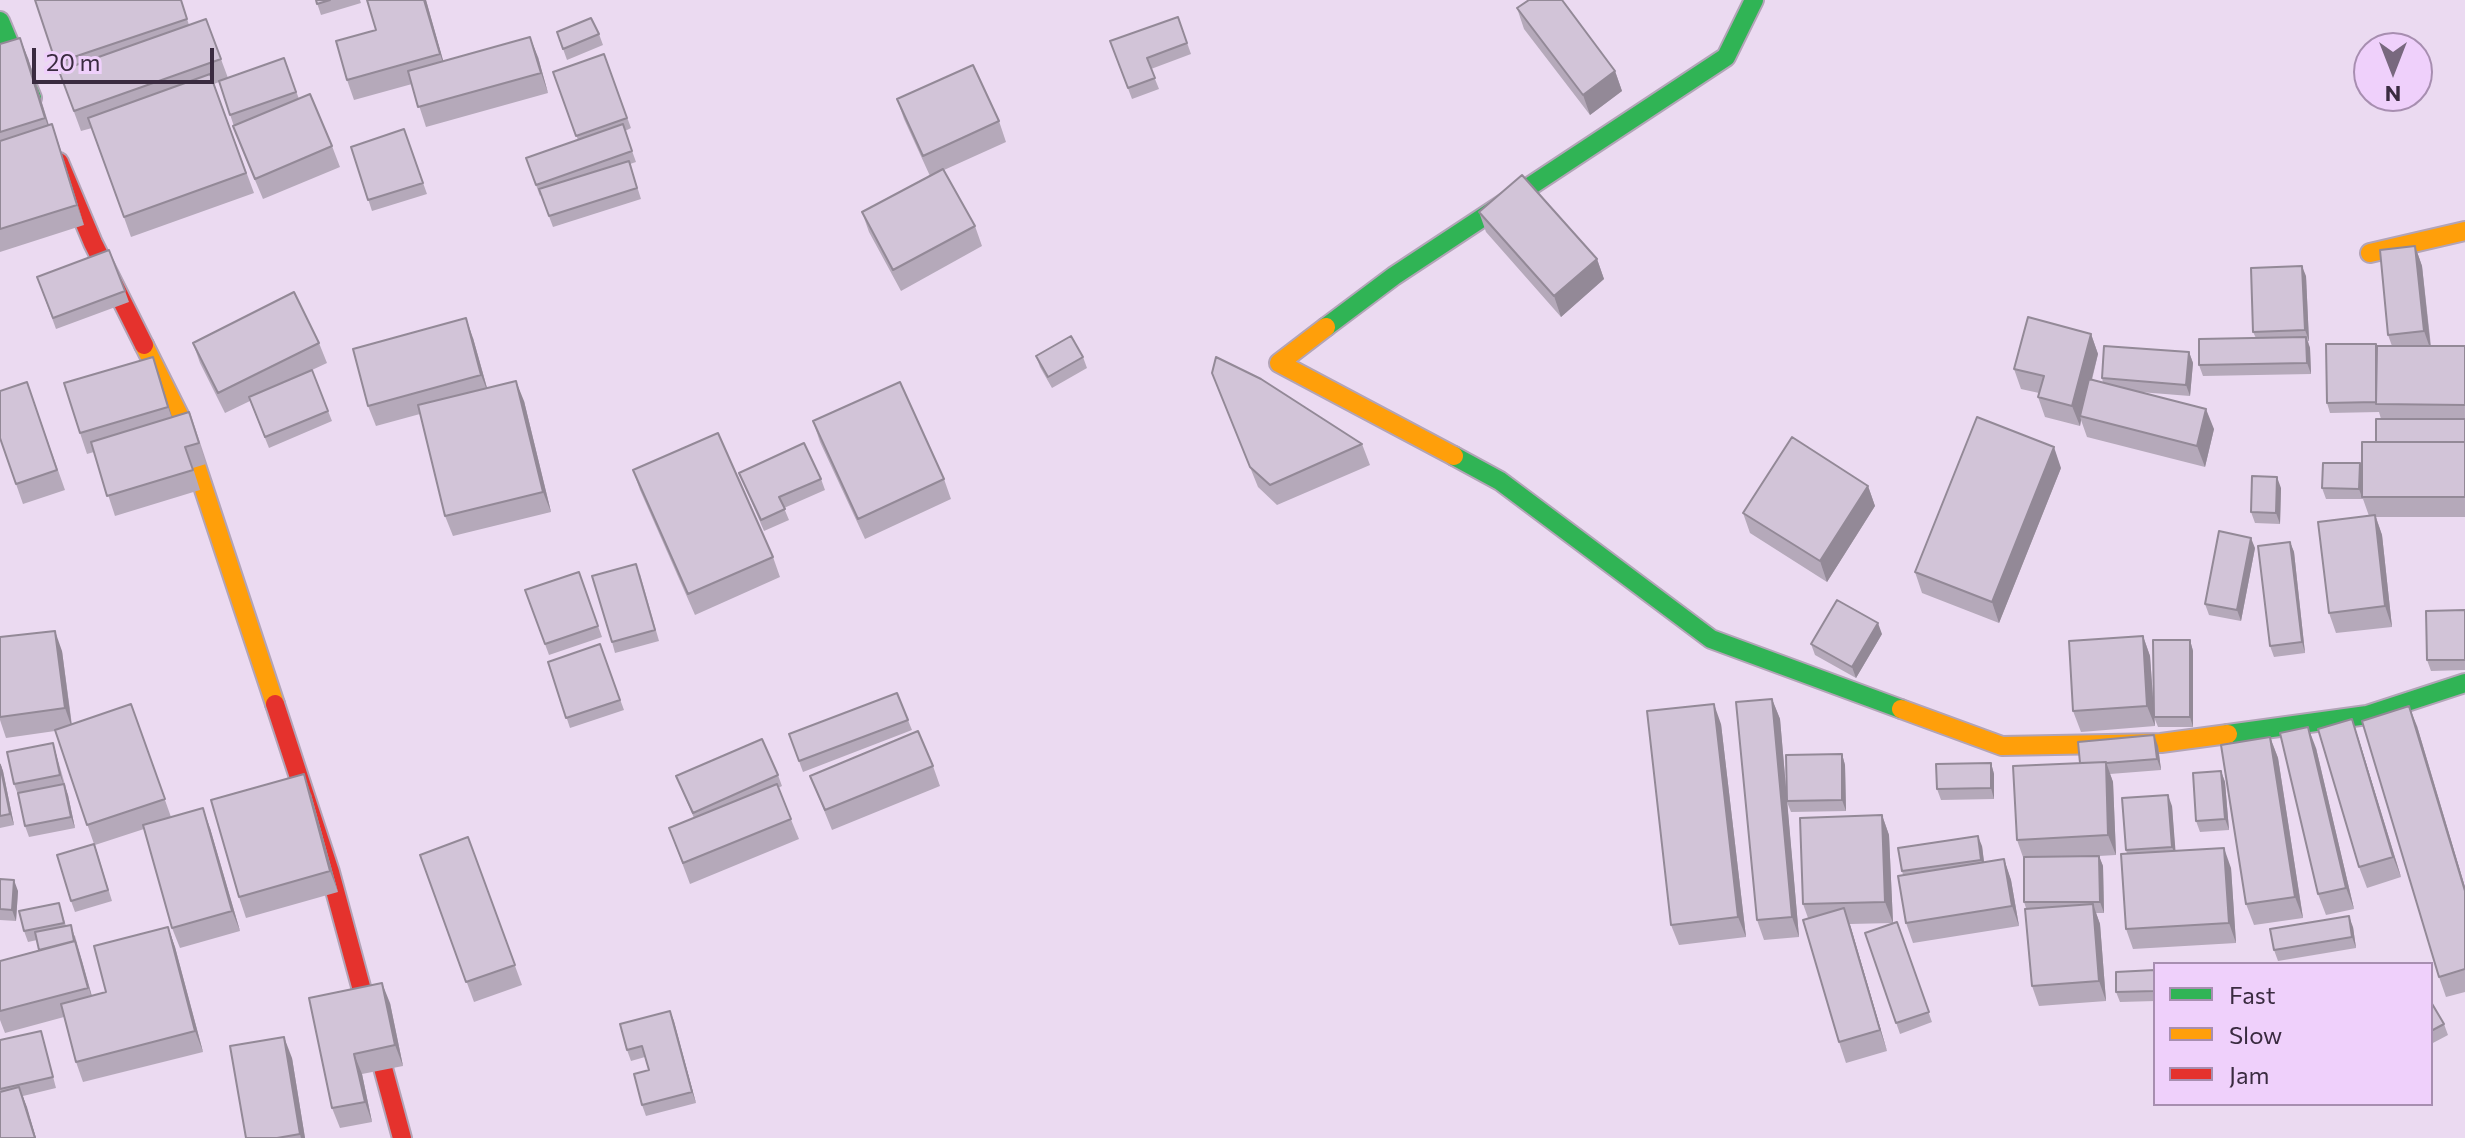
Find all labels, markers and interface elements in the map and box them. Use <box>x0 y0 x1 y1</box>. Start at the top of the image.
scale bar <box>36 32 218 82</box>
north arrow <box>2353 32 2433 112</box>
text: 20 m <box>46 47 100 76</box>
text: N <box>2385 81 2401 108</box>
legend <box>2153 962 2433 1106</box>
text: Fast <box>2229 980 2276 1009</box>
text: Slow <box>2229 1020 2282 1049</box>
text: Jam <box>2229 1060 2269 1089</box>

